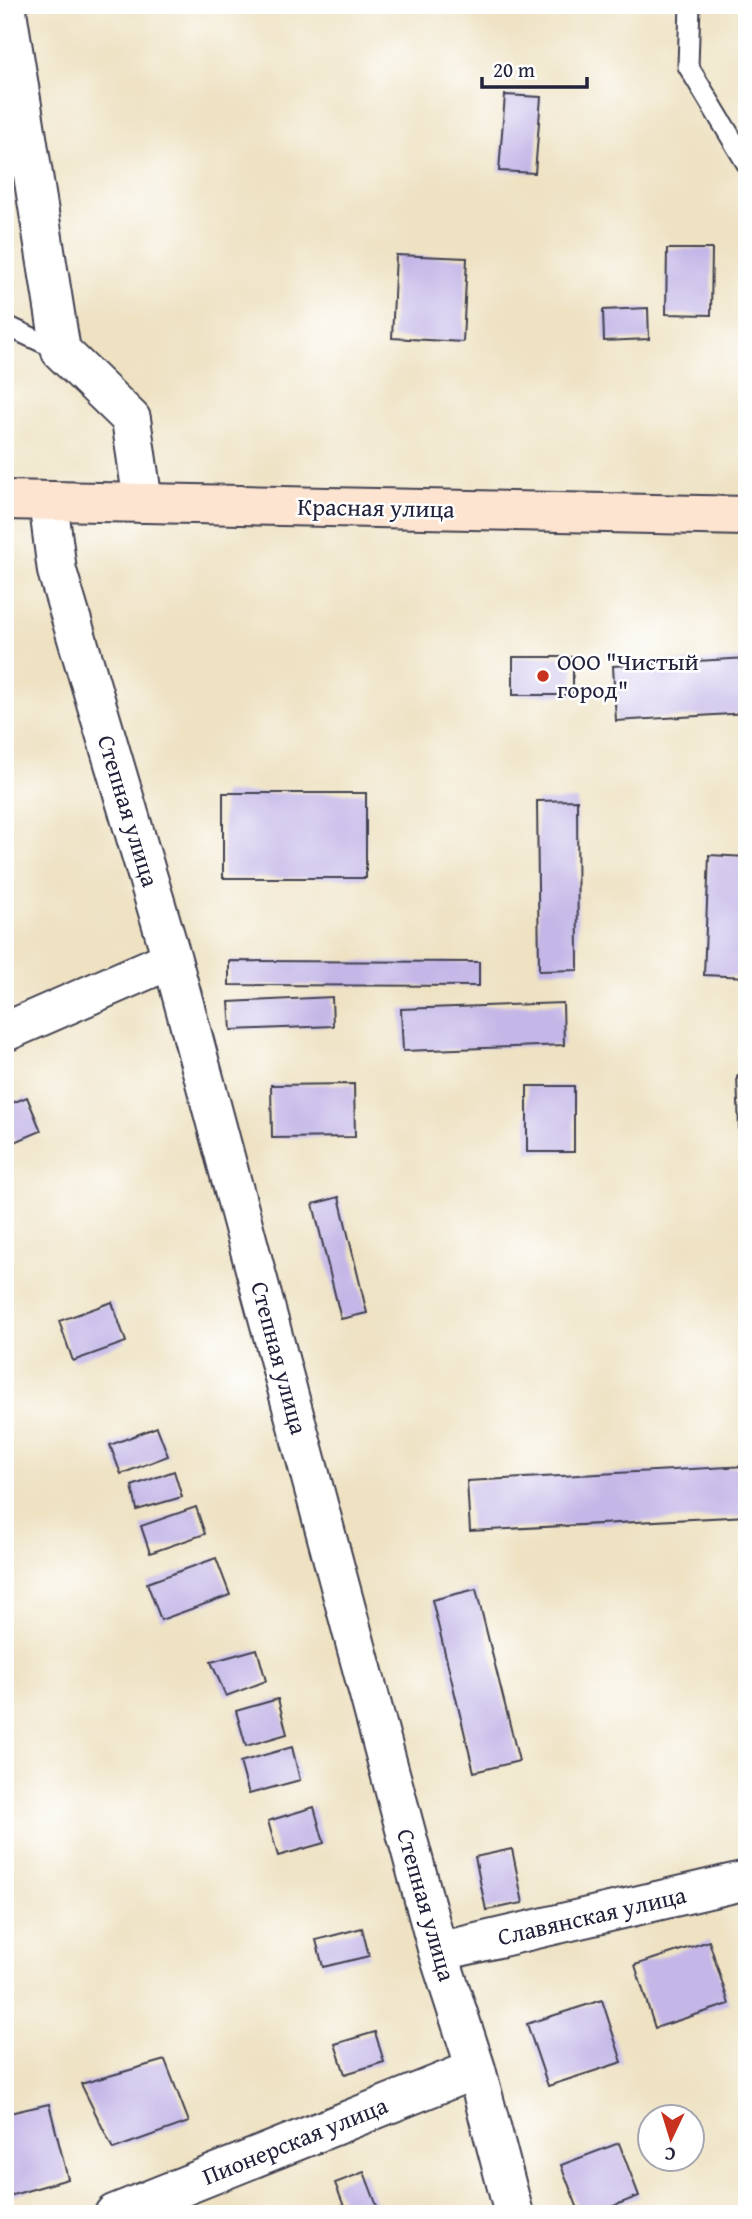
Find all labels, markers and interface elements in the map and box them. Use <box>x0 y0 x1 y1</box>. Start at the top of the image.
scale bar <box>482 46 588 90</box>
text: 20 m <box>493 54 535 85</box>
street label: Красная улица <box>297 489 456 526</box>
place label: ООО "Чистый город" <box>557 644 699 707</box>
marker: ООО "Чистый город" <box>535 668 551 684</box>
street label: Степная улица <box>89 731 168 892</box>
street label: Степная улица <box>242 1278 317 1439</box>
street label: Степная улица <box>388 1825 465 1986</box>
street label: Славянская улица <box>494 1877 690 1954</box>
street label: Пионерская улица <box>197 2087 393 2194</box>
north arrow <box>636 2104 706 2174</box>
text: С <box>663 2141 676 2169</box>

